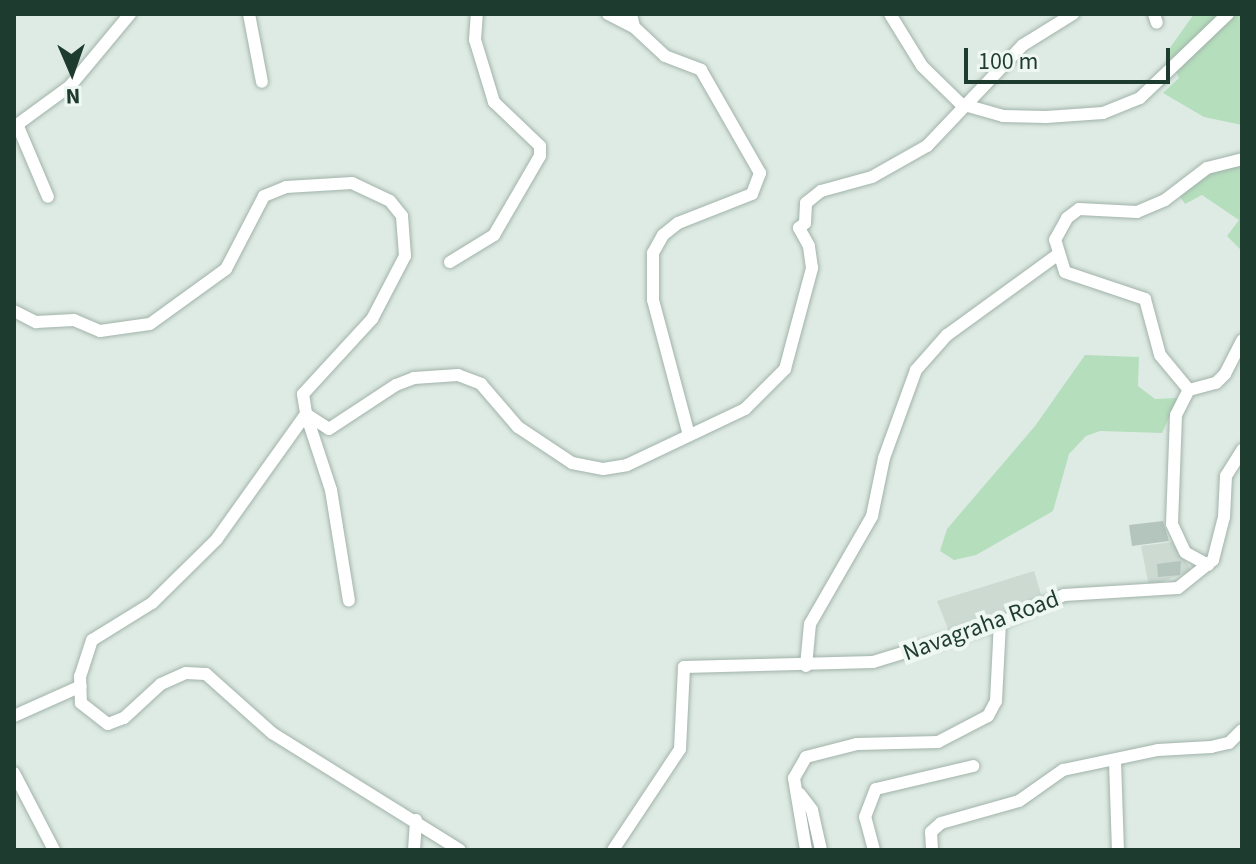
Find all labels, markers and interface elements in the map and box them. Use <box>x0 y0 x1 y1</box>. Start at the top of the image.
north arrow <box>32 32 112 112</box>
scale bar <box>968 32 1174 82</box>
text: 100 m <box>978 44 1038 79</box>
text: N <box>65 80 81 112</box>
street label: Navagraha Road <box>899 584 1063 668</box>

